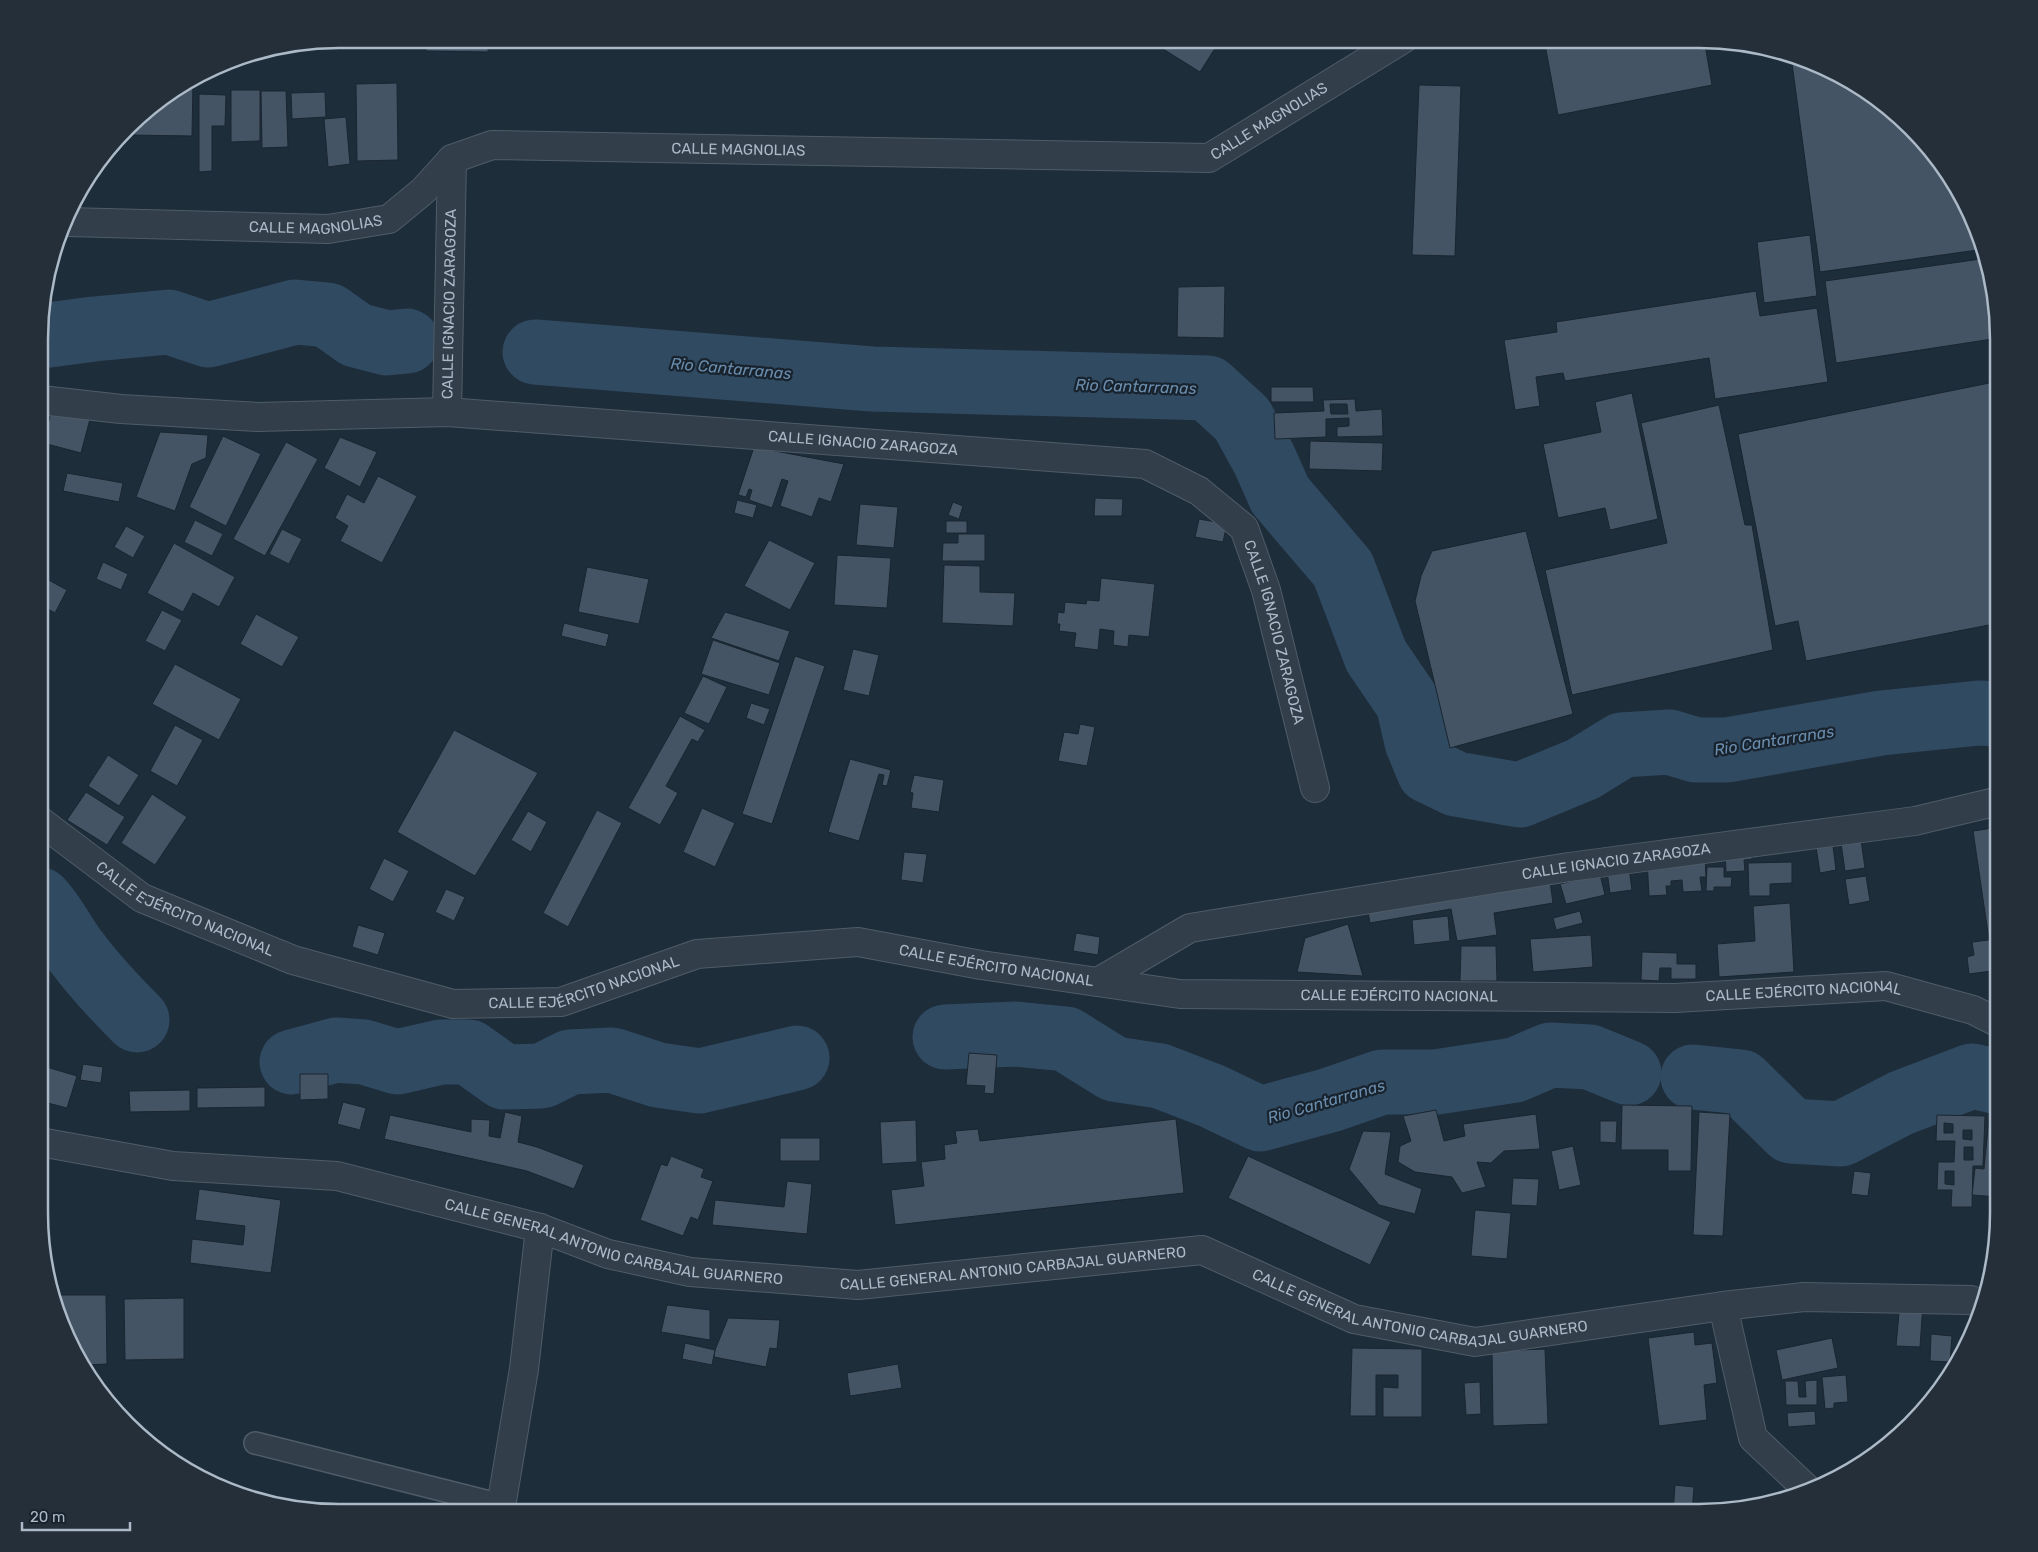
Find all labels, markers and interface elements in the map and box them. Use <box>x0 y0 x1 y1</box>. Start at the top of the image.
street label: CALLE MAGNOLIAS <box>1207 78 1331 164</box>
street label: CALLE MAGNOLIAS <box>671 139 806 160</box>
street label: CALLE IGNACIO ZARAGOZA <box>438 209 460 399</box>
street label: CALLE MAGNOLIAS <box>249 211 384 238</box>
water label: Rio Cantarranas <box>670 354 792 383</box>
water label: Rio Cantarranas <box>1075 375 1197 398</box>
street label: CALLE IGNACIO ZARAGOZA <box>767 427 959 459</box>
street label: CALLE IGNACIO ZARAGOZA <box>1240 538 1308 726</box>
water label: Rio Cantarranas <box>1713 722 1836 759</box>
street label: CALLE IGNACIO ZARAGOZA <box>1520 839 1712 883</box>
street label: CALLE EJÉRCITO NACIONAL <box>92 857 277 960</box>
street label: CALLE EJÉRCITO NACIONAL <box>897 941 1095 990</box>
street label: CALLE EJÉRCITO NACIONAL <box>488 952 682 1012</box>
street label: CALLE EJÉRCITO NACIONAL <box>1705 977 1905 1005</box>
street label: CALLE EJÉRCITO NACIONAL <box>1300 986 1498 1006</box>
water label: Rio Cantarranas <box>1265 1076 1387 1127</box>
street label: CALLE GENERAL ANTONIO CARBAJAL GUARNERO <box>443 1195 784 1288</box>
street label: CALLE GENERAL ANTONIO CARBAJAL GUARNERO <box>839 1243 1187 1294</box>
street label: CALLE GENERAL ANTONIO CARBAJAL GUARNERO <box>1249 1265 1589 1351</box>
scale bar <box>22 1500 130 1532</box>
text: 20 m <box>30 1508 65 1526</box>

